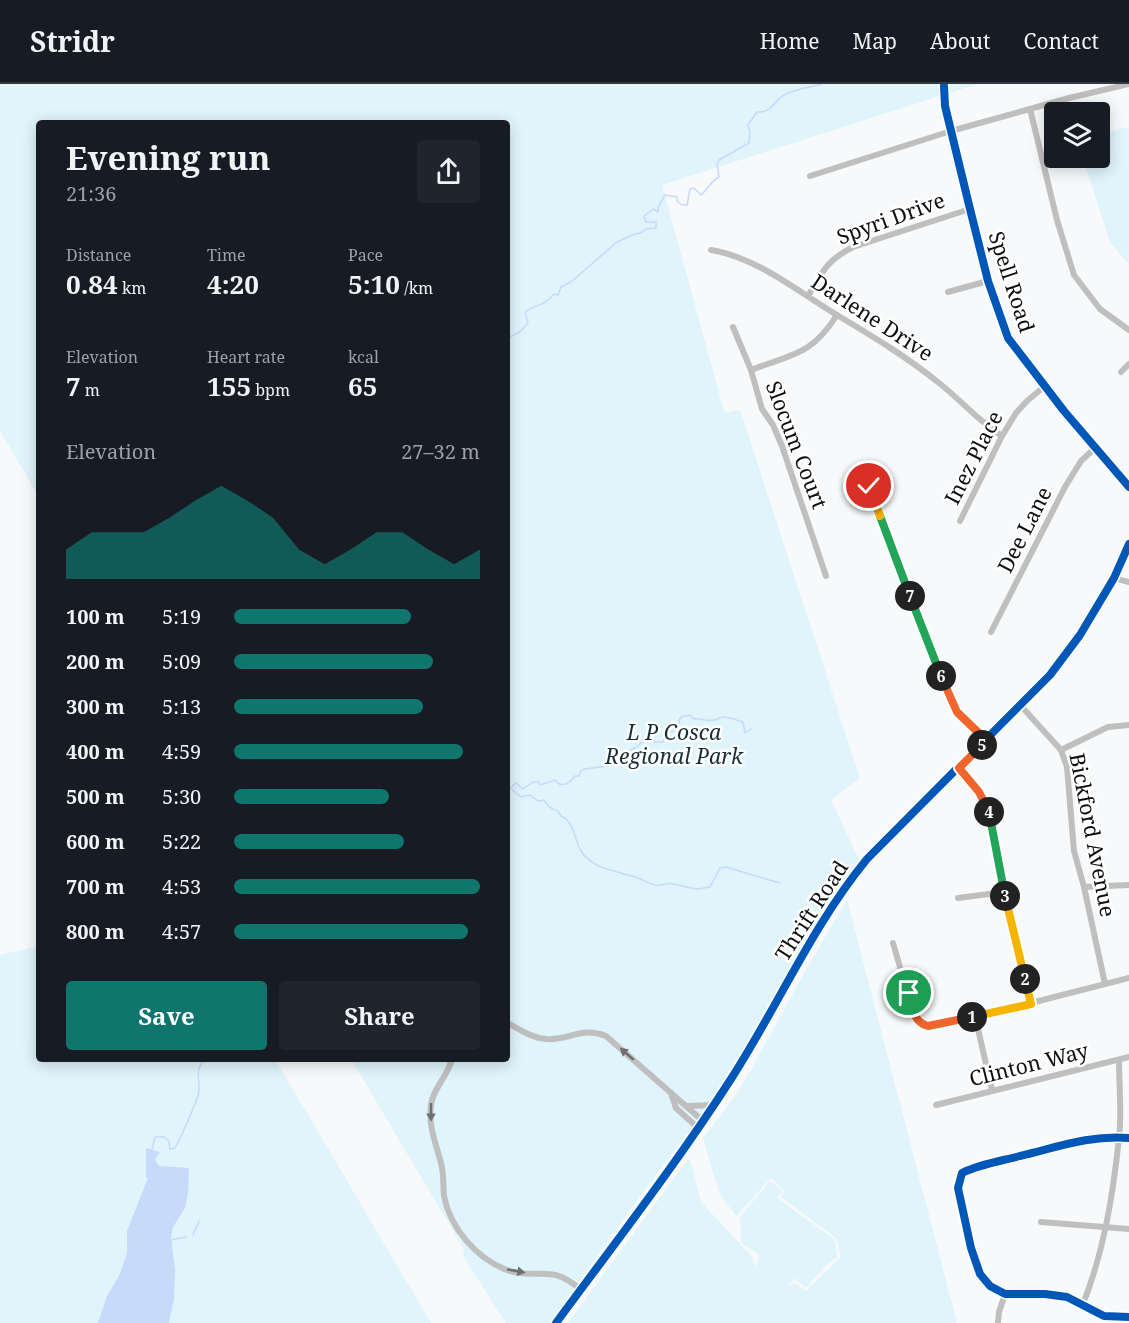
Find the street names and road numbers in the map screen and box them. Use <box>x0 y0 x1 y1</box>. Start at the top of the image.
street label: Spyri Drive <box>833 186 949 251</box>
street label: Spell Road <box>982 228 1041 336</box>
street label: Darlene Drive <box>806 267 939 367</box>
street label: Slocum Court <box>760 377 834 513</box>
street label: Inez Place <box>938 406 1009 509</box>
street label: Dee Lane <box>991 482 1058 577</box>
street label: Bickford Avenue <box>1063 751 1123 919</box>
street label: Thrift Road <box>768 855 854 966</box>
street label: Clinton Way <box>966 1036 1091 1092</box>

